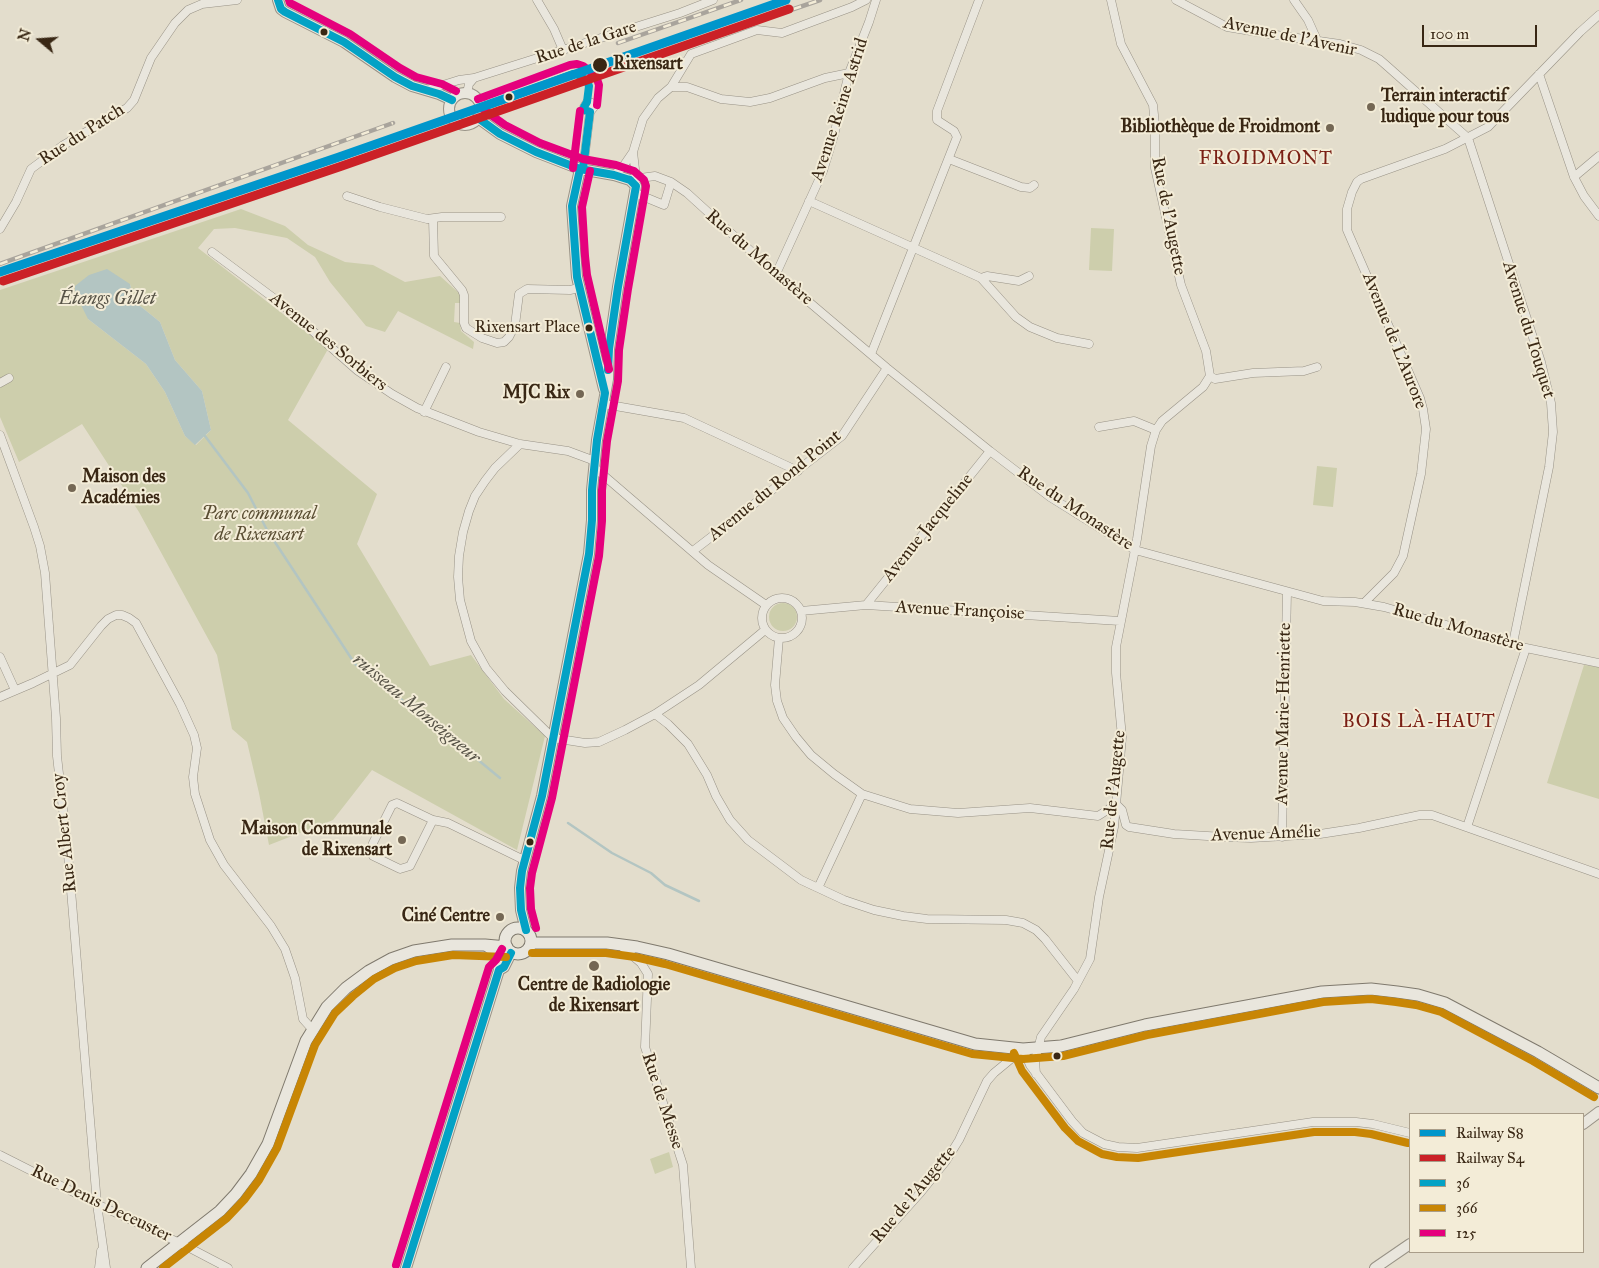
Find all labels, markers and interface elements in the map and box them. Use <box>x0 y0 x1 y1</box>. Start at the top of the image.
street label: Avenue de l'Avenir <box>1221 12 1359 62</box>
north arrow <box>15 15 65 65</box>
scale bar <box>1424 15 1539 47</box>
street label: Rue de la Gare <box>533 16 639 70</box>
text: 100 m <box>1430 25 1469 43</box>
text: N <box>15 27 35 43</box>
unlabelled marker <box>319 27 329 37</box>
street label: Avenue Reine Astrid <box>807 35 873 185</box>
place label: Rixensart <box>613 54 683 76</box>
marker: Rixensart <box>591 56 609 74</box>
place label: Terrain interactif ludique pour tous <box>1381 86 1509 128</box>
unlabelled marker <box>504 92 514 102</box>
street label: Rue du Patch <box>35 99 129 171</box>
marker: Terrain interactif ludique pour tous <box>1365 101 1377 113</box>
place label: Bibliothèque de Froidmont <box>1120 117 1320 139</box>
marker: Bibliothèque de Froidmont <box>1324 122 1336 134</box>
district label: FROIDMONT <box>1198 148 1334 170</box>
street label: Rue de l'Augette <box>1146 155 1190 277</box>
street label: Rue du Monastère <box>701 205 817 311</box>
street label: Avenue du Touquet <box>1497 259 1559 401</box>
street label: Avenue de L'Aurore <box>1357 270 1431 412</box>
water label: Étangs Gillet <box>58 288 156 310</box>
street label: Avenue des Sorbiers <box>265 288 391 396</box>
place label: Rixensart Place <box>475 318 580 338</box>
marker: Rixensart Place <box>584 323 594 333</box>
place label: MJC Rix <box>503 383 570 405</box>
marker: MJC Rix <box>574 388 586 400</box>
street label: Avenue du Rond Point <box>704 426 846 546</box>
street label: Rue du Monastère <box>1013 462 1137 556</box>
place label: Maison des Académies <box>82 467 166 509</box>
street label: Avenue Jacqueline <box>878 470 978 586</box>
marker: Maison des Académies <box>66 482 78 494</box>
park label: Parc communal de Rixensart <box>202 504 316 546</box>
street label: Avenue Françoise <box>895 597 1025 625</box>
street label: Rue du Monastère <box>1390 599 1526 657</box>
street label: Avenue Marie-Henriette <box>1272 623 1296 805</box>
water label: ruisseau Monseigneur <box>347 649 485 769</box>
district label: BOIS LÀ-HAUT <box>1341 711 1497 733</box>
street label: Rue de l'Augette <box>1097 729 1131 851</box>
street label: Rue Albert Croy <box>48 772 82 894</box>
place label: Maison Communale de Rixensart <box>241 819 392 862</box>
street label: Avenue Amélie <box>1211 821 1321 847</box>
marker: Maison Communale de Rixensart <box>396 834 408 846</box>
unlabelled marker <box>525 837 535 847</box>
place label: Ciné Centre <box>402 906 490 928</box>
marker: Ciné Centre <box>494 911 506 923</box>
marker: Centre de Radiologie de Rixensart <box>587 959 601 973</box>
place label: Centre de Radiologie de Rixensart <box>518 975 670 1018</box>
street label: Rue de Messe <box>636 1050 688 1152</box>
unlabelled marker <box>1052 1051 1062 1061</box>
legend <box>1409 1113 1584 1253</box>
text: Railway S8 <box>1456 1124 1524 1142</box>
street label: Rue de l'Augette <box>867 1142 961 1248</box>
text: Railway S4 <box>1456 1149 1524 1167</box>
street label: Rue Denis Deceuster <box>27 1161 175 1247</box>
text: 36 <box>1456 1174 1470 1192</box>
text: 366 <box>1456 1199 1477 1217</box>
text: 125 <box>1456 1224 1476 1242</box>

